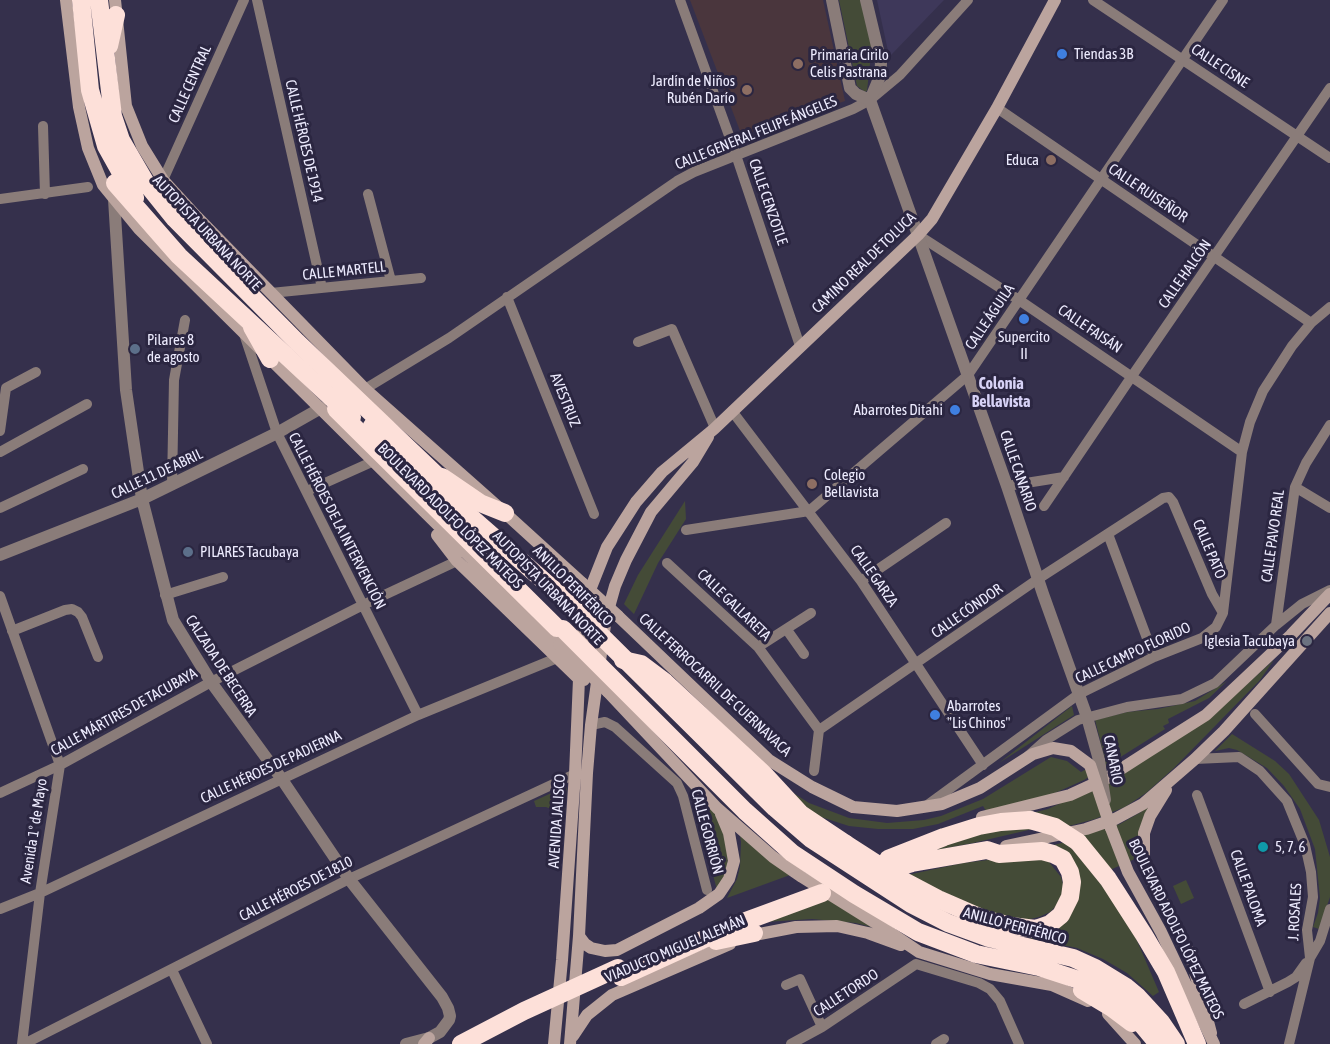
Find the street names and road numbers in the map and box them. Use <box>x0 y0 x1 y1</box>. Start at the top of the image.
street label: CALLE CISNE <box>1187 40 1253 92</box>
street label: CALLE CENTRAL <box>165 42 215 126</box>
street label: CALLE HÉROES DE 1914 <box>281 78 327 204</box>
street label: CALLE GENERAL FELIPE ÁNGELES <box>672 92 840 174</box>
street label: CALLE CENZOTLE <box>745 156 791 248</box>
street label: CALLE RUISEÑOR <box>1105 160 1191 226</box>
street label: AUTOPISTA URBANA NORTE <box>149 172 265 294</box>
street label: CAMINO REAL DE TOLUCA <box>808 209 920 317</box>
street label: CALLE HALCÓN <box>1155 236 1215 312</box>
street label: CALLE MARTELL <box>301 258 387 284</box>
street label: CALLE ÁGUILA <box>961 281 1019 353</box>
street label: CALLE FAISÁN <box>1054 301 1126 357</box>
street label: AVESTRUZ <box>546 370 584 430</box>
street label: CALLE CANARIO <box>996 428 1040 514</box>
street label: CALLE HÉROES DE LA INTERVENCIÓN <box>285 430 389 612</box>
street label: BOULEVARD ADOLFO LÓPEZ MATEOS <box>374 440 526 592</box>
street label: CALLE 11 DE ABRIL <box>108 445 206 503</box>
street label: CALLE PAVO REAL <box>1258 489 1288 583</box>
street label: CALLE PATO <box>1188 517 1230 581</box>
street label: AUTOPISTA URBANA NORTE <box>489 527 607 649</box>
street label: ANILLO PERIFÉRICO <box>529 542 617 630</box>
street label: CALLE GARZA <box>846 542 902 610</box>
street label: CALLE GALLARETA <box>693 565 775 645</box>
street label: CALLE CÓNDOR <box>928 580 1006 642</box>
street label: CALLE FERROCARRIL DE CUERNAVACA <box>635 610 795 760</box>
street label: CALZADA DE BECERRA <box>181 612 261 720</box>
street label: CALLE CAMPO FLORIDO <box>1072 618 1194 688</box>
street label: CALLE MÁRTIRES DE TACUBAYA <box>48 664 200 760</box>
street label: CALLE HÉROES DE PADIERNA <box>198 726 344 808</box>
street label: CANARIO <box>1099 734 1127 786</box>
street label: AVENIDA JALISCO <box>545 773 569 869</box>
street label: Avenida 1º de Mayo <box>17 777 51 885</box>
street label: CALLE GORRIÓN <box>687 788 727 876</box>
street label: BOULEVARD ADOLFO LÓPEZ MATEOS <box>1124 836 1228 1022</box>
street label: CALLE PALOMA <box>1226 847 1270 929</box>
street label: CALLE HÉROES DE 1810 <box>236 853 356 925</box>
street label: J. ROSALES <box>1285 883 1305 941</box>
street label: ANILLO PERIFÉRICO <box>961 904 1069 948</box>
street label: VIADUCTO MIGUEL ALEMÁN <box>602 911 748 987</box>
street label: CALLE TORDO <box>810 965 882 1021</box>

